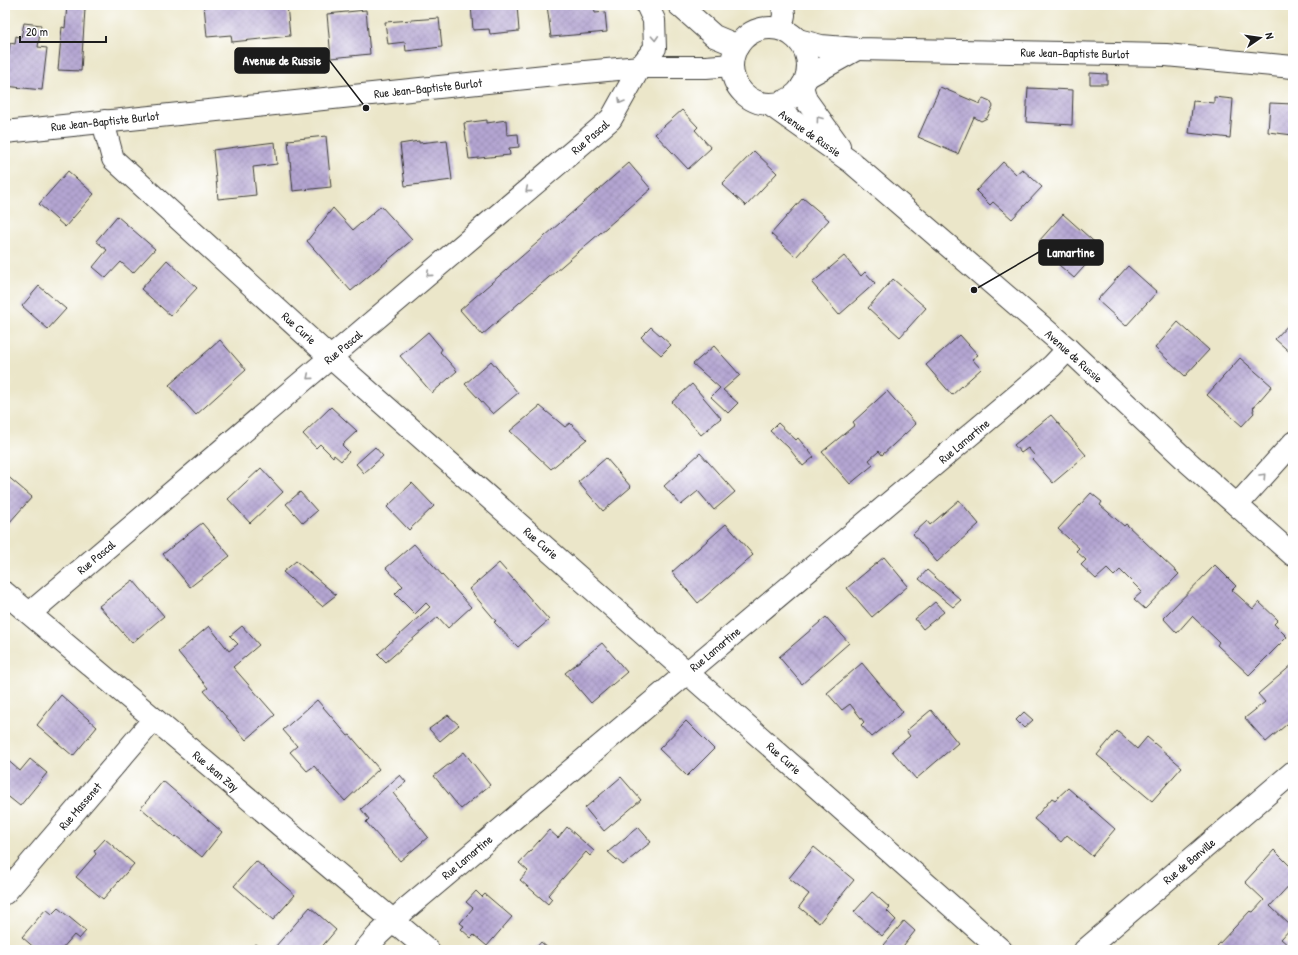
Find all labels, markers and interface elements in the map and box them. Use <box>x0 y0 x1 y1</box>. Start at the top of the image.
scale bar <box>20 18 106 44</box>
north arrow <box>1240 18 1280 58</box>
text: 20 m <box>26 23 48 40</box>
text: N <box>1262 31 1277 40</box>
one-way arrow <box>650 35 659 41</box>
street label: Rue Jean-Baptiste Burlot <box>1021 44 1130 62</box>
callout: Avenue de Russie <box>235 48 329 73</box>
text: Avenue de Russie <box>243 51 322 69</box>
street label: Rue Jean-Baptiste Burlot <box>373 74 484 102</box>
one-way arrow <box>619 97 626 104</box>
street label: Avenue de Russie <box>775 105 845 161</box>
street label: Rue Jean-Baptiste Burlot <box>50 107 161 135</box>
street label: Rue Pascal <box>567 115 613 158</box>
one-way arrow <box>817 116 824 123</box>
one-way arrow <box>525 185 532 192</box>
callout: Lamartine <box>1039 240 1103 265</box>
text: Lamartine <box>1047 243 1095 261</box>
one-way arrow <box>426 270 434 277</box>
street label: Rue Curie <box>278 308 320 348</box>
street label: Rue Pascal <box>320 325 366 368</box>
street label: Avenue de Russie <box>1041 325 1107 387</box>
one-way arrow <box>306 372 313 379</box>
street label: Rue Lamartine <box>935 415 993 467</box>
one-way arrow <box>1258 473 1266 481</box>
street label: Rue Curie <box>520 523 562 563</box>
street label: Rue Pascal <box>73 535 119 578</box>
street label: Rue Lamartine <box>686 623 744 675</box>
street label: Rue Curie <box>763 738 805 778</box>
street label: Rue Jean Zay <box>189 747 243 795</box>
street label: Rue Massenet <box>55 778 106 833</box>
street label: Rue Lamartine <box>438 831 496 883</box>
street label: Rue de Banville <box>1159 834 1219 888</box>

